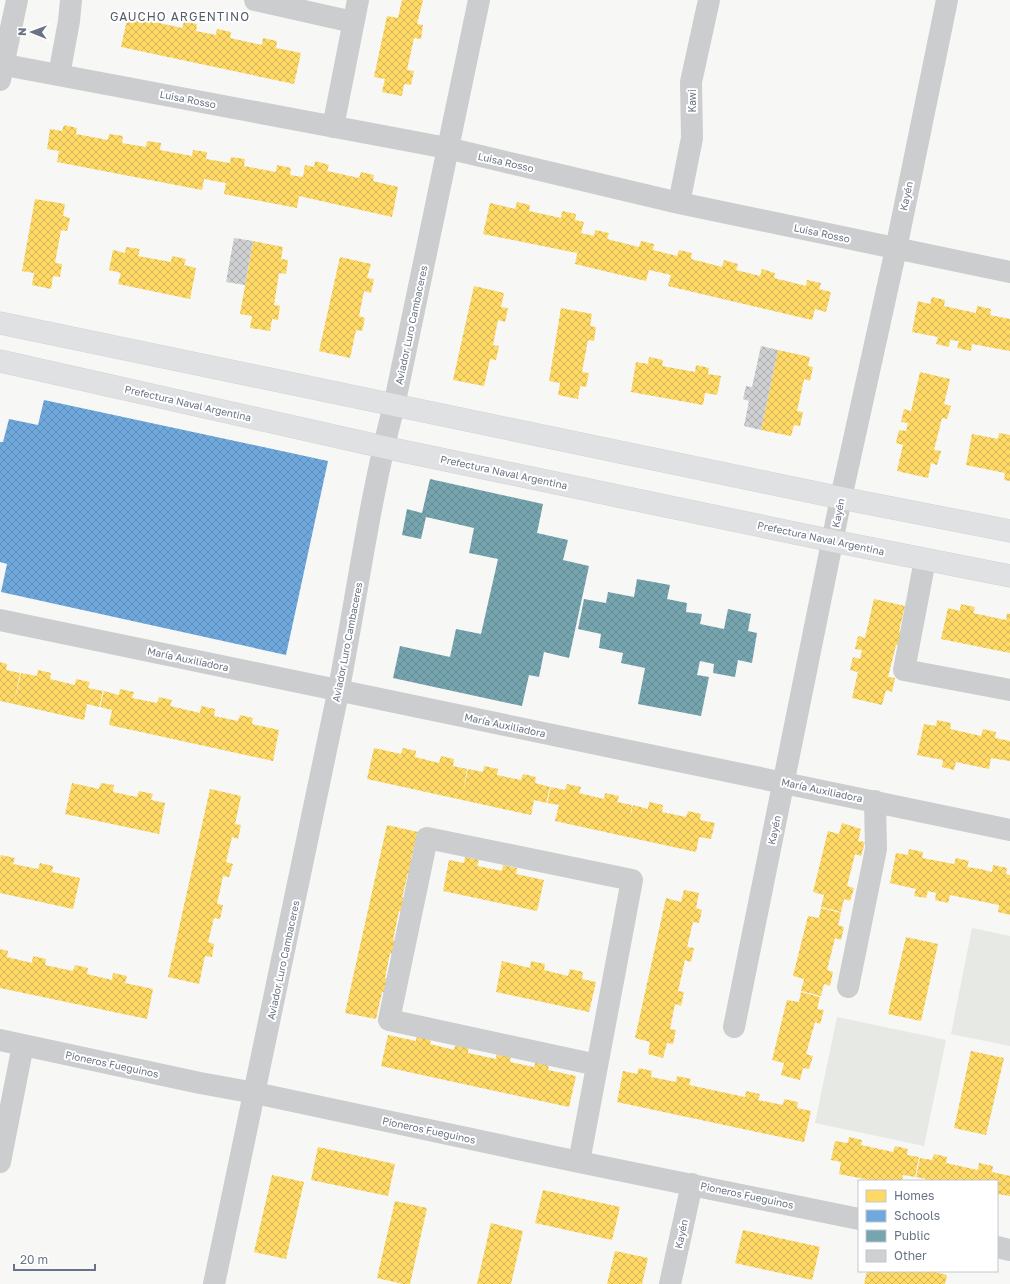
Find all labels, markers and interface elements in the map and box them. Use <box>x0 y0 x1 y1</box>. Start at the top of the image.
district label: GAUCHO ARGENTINO <box>110 9 250 24</box>
north arrow <box>12 12 52 52</box>
text: N <box>15 28 28 36</box>
street label: Luisa Rosso <box>159 88 217 110</box>
street label: Kawi <box>686 89 698 113</box>
street label: Luisa Rosso <box>477 150 535 174</box>
street label: Kayén <box>897 180 915 212</box>
street label: Luisa Rosso <box>793 221 851 245</box>
street label: Aviador Luro Cambaceres <box>392 264 430 386</box>
street label: Prefectura Naval Argentina <box>124 383 252 423</box>
street label: Prefectura Naval Argentina <box>439 453 569 491</box>
street label: Kayén <box>829 497 847 529</box>
street label: Prefectura Naval Argentina <box>756 519 886 557</box>
street label: Aviador Luro Cambaceres <box>330 581 364 703</box>
street label: María Auxiliadora <box>146 645 230 673</box>
street label: María Auxiliadora <box>463 711 547 739</box>
street label: María Auxiliadora <box>780 776 864 804</box>
street label: Kayén <box>765 814 783 846</box>
street label: Aviador Luro Cambaceres <box>264 899 302 1021</box>
street label: Pioneros Fueguinos <box>64 1048 160 1080</box>
street label: Pioneros Fueguinos <box>381 1114 477 1146</box>
street label: Pioneros Fueguinos <box>699 1179 795 1211</box>
legend <box>858 1180 998 1272</box>
text: Homes <box>894 1188 934 1203</box>
text: Schools <box>894 1208 940 1223</box>
street label: Kayén <box>672 1218 690 1250</box>
text: Public <box>894 1228 931 1243</box>
scale bar <box>14 1246 95 1272</box>
text: Other <box>894 1248 927 1263</box>
text: 20 m <box>20 1252 48 1267</box>

